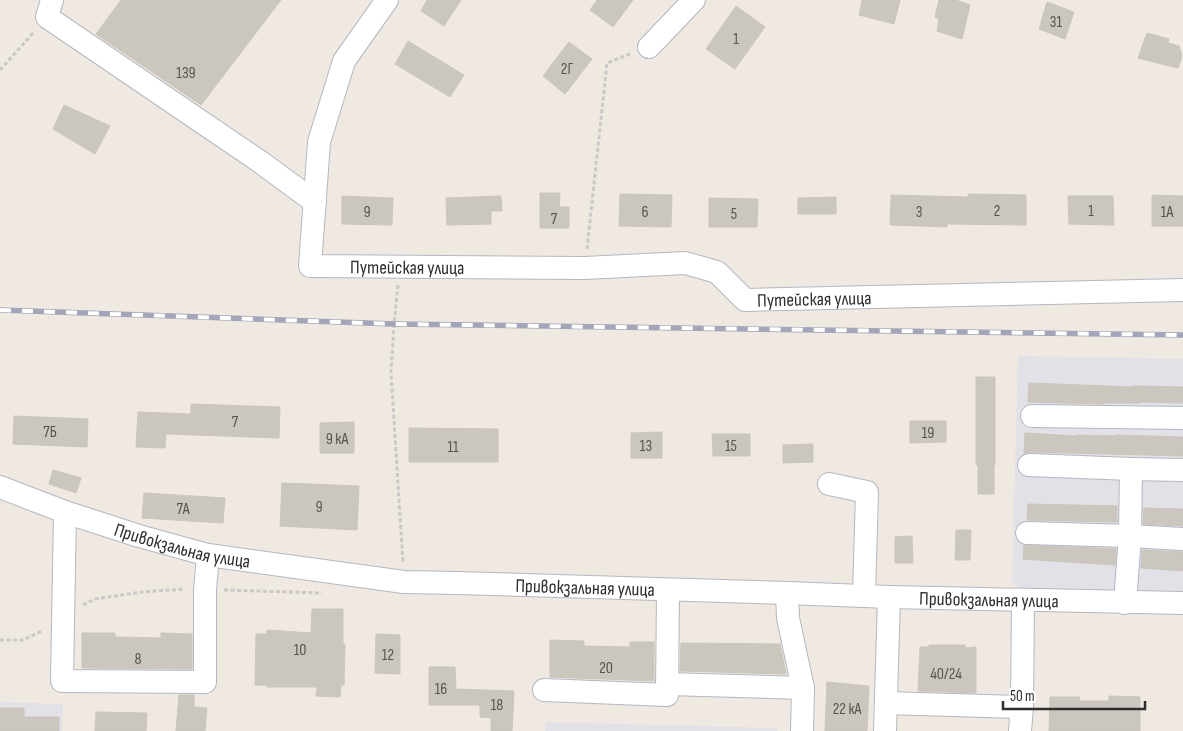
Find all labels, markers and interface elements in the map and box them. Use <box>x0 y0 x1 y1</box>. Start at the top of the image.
house number: 31 <box>1050 13 1063 32</box>
house number: 1 <box>733 30 739 49</box>
house number: 2Г <box>561 60 573 79</box>
house number: 139 <box>176 64 196 83</box>
house number: 2 <box>994 202 1000 221</box>
house number: 1 <box>1088 202 1094 221</box>
house number: 9 <box>363 203 371 222</box>
house number: 6 <box>641 203 649 222</box>
house number: 3 <box>916 203 922 222</box>
house number: 1А <box>1161 203 1173 222</box>
house number: 5 <box>731 205 737 224</box>
house number: 7 <box>551 210 558 229</box>
street label: Путейская улица <box>350 256 465 280</box>
street label: Путейская улица <box>757 287 872 313</box>
house number: 7 <box>232 413 239 432</box>
house number: 7Б <box>43 423 57 442</box>
house number: 19 <box>922 424 934 443</box>
house number: 9 кА <box>326 430 348 449</box>
house number: 13 <box>640 437 652 456</box>
house number: 15 <box>725 437 737 456</box>
house number: 11 <box>447 438 459 457</box>
house number: 9 <box>315 498 323 517</box>
house number: 7А <box>177 500 190 519</box>
street label: Привокзальная улица <box>111 519 252 574</box>
street label: Привокзальная улица <box>515 575 655 602</box>
street label: Привокзальная улица <box>919 588 1059 613</box>
house number: 10 <box>294 641 306 660</box>
house number: 12 <box>382 646 394 665</box>
house number: 8 <box>134 650 142 669</box>
house number: 20 <box>599 659 613 678</box>
house number: 40/24 <box>930 665 962 684</box>
scale bar <box>1003 678 1146 710</box>
house number: 16 <box>435 680 447 699</box>
text: 50 m <box>1010 687 1035 706</box>
house number: 18 <box>491 696 503 715</box>
house number: 22 кА <box>833 700 861 719</box>

